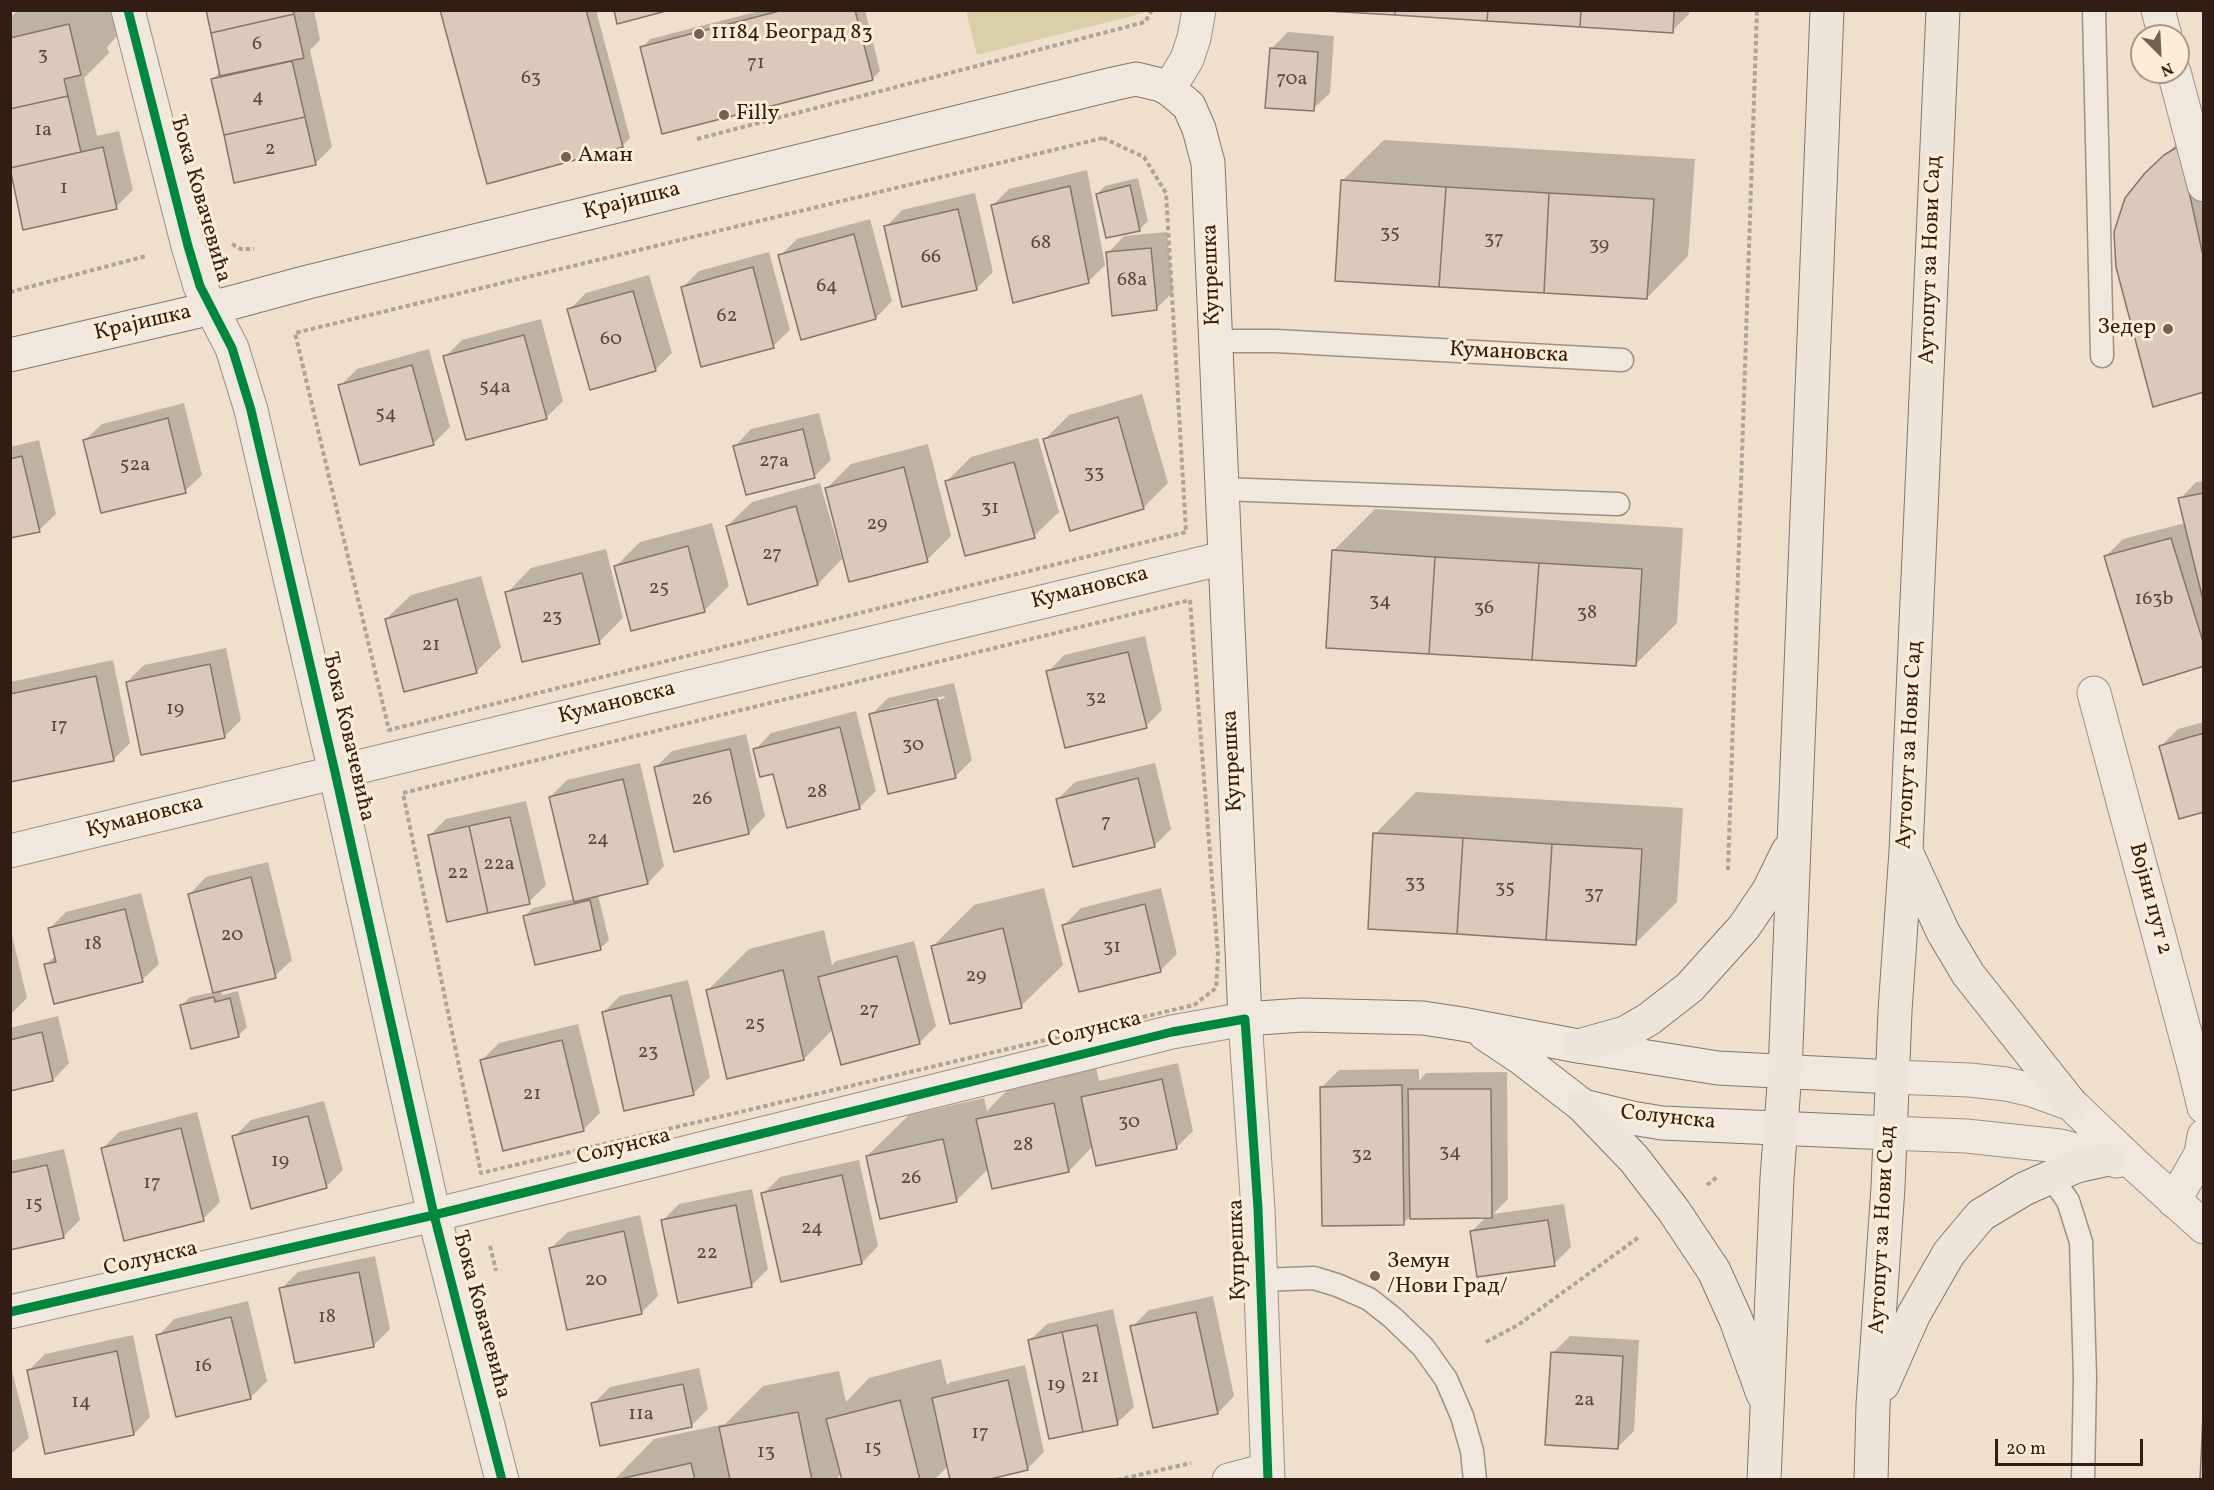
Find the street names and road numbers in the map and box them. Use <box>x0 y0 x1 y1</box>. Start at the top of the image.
street label: Ђока Ковачевића <box>162 112 236 286</box>
street label: Аутопут за Нови Сад <box>1915 155 1949 365</box>
street label: Крајишка <box>581 177 683 227</box>
street label: Купрешка <box>1198 224 1228 326</box>
street label: Крајишка <box>92 300 194 348</box>
street label: Кумановска <box>1449 338 1569 370</box>
street label: Кумановска <box>1029 562 1151 616</box>
street label: Аутопут за Нови Сад <box>1892 640 1930 850</box>
street label: Ђока Ковачевића <box>315 650 379 824</box>
street label: Кумановска <box>556 677 678 731</box>
street label: Купрешка <box>1218 709 1250 813</box>
street label: Кумановска <box>84 791 206 845</box>
street label: Војни пут 2 <box>2121 840 2177 958</box>
street label: Солунска <box>1045 1007 1145 1055</box>
street label: Солунска <box>1619 1101 1717 1137</box>
street label: Солунска <box>574 1124 674 1172</box>
street label: Аутопут за Нови Сад <box>1865 1125 1903 1335</box>
street label: Купрешка <box>1224 1199 1254 1301</box>
street label: Ђока Ковачевића <box>445 1228 515 1402</box>
street label: Солунска <box>101 1236 201 1284</box>

